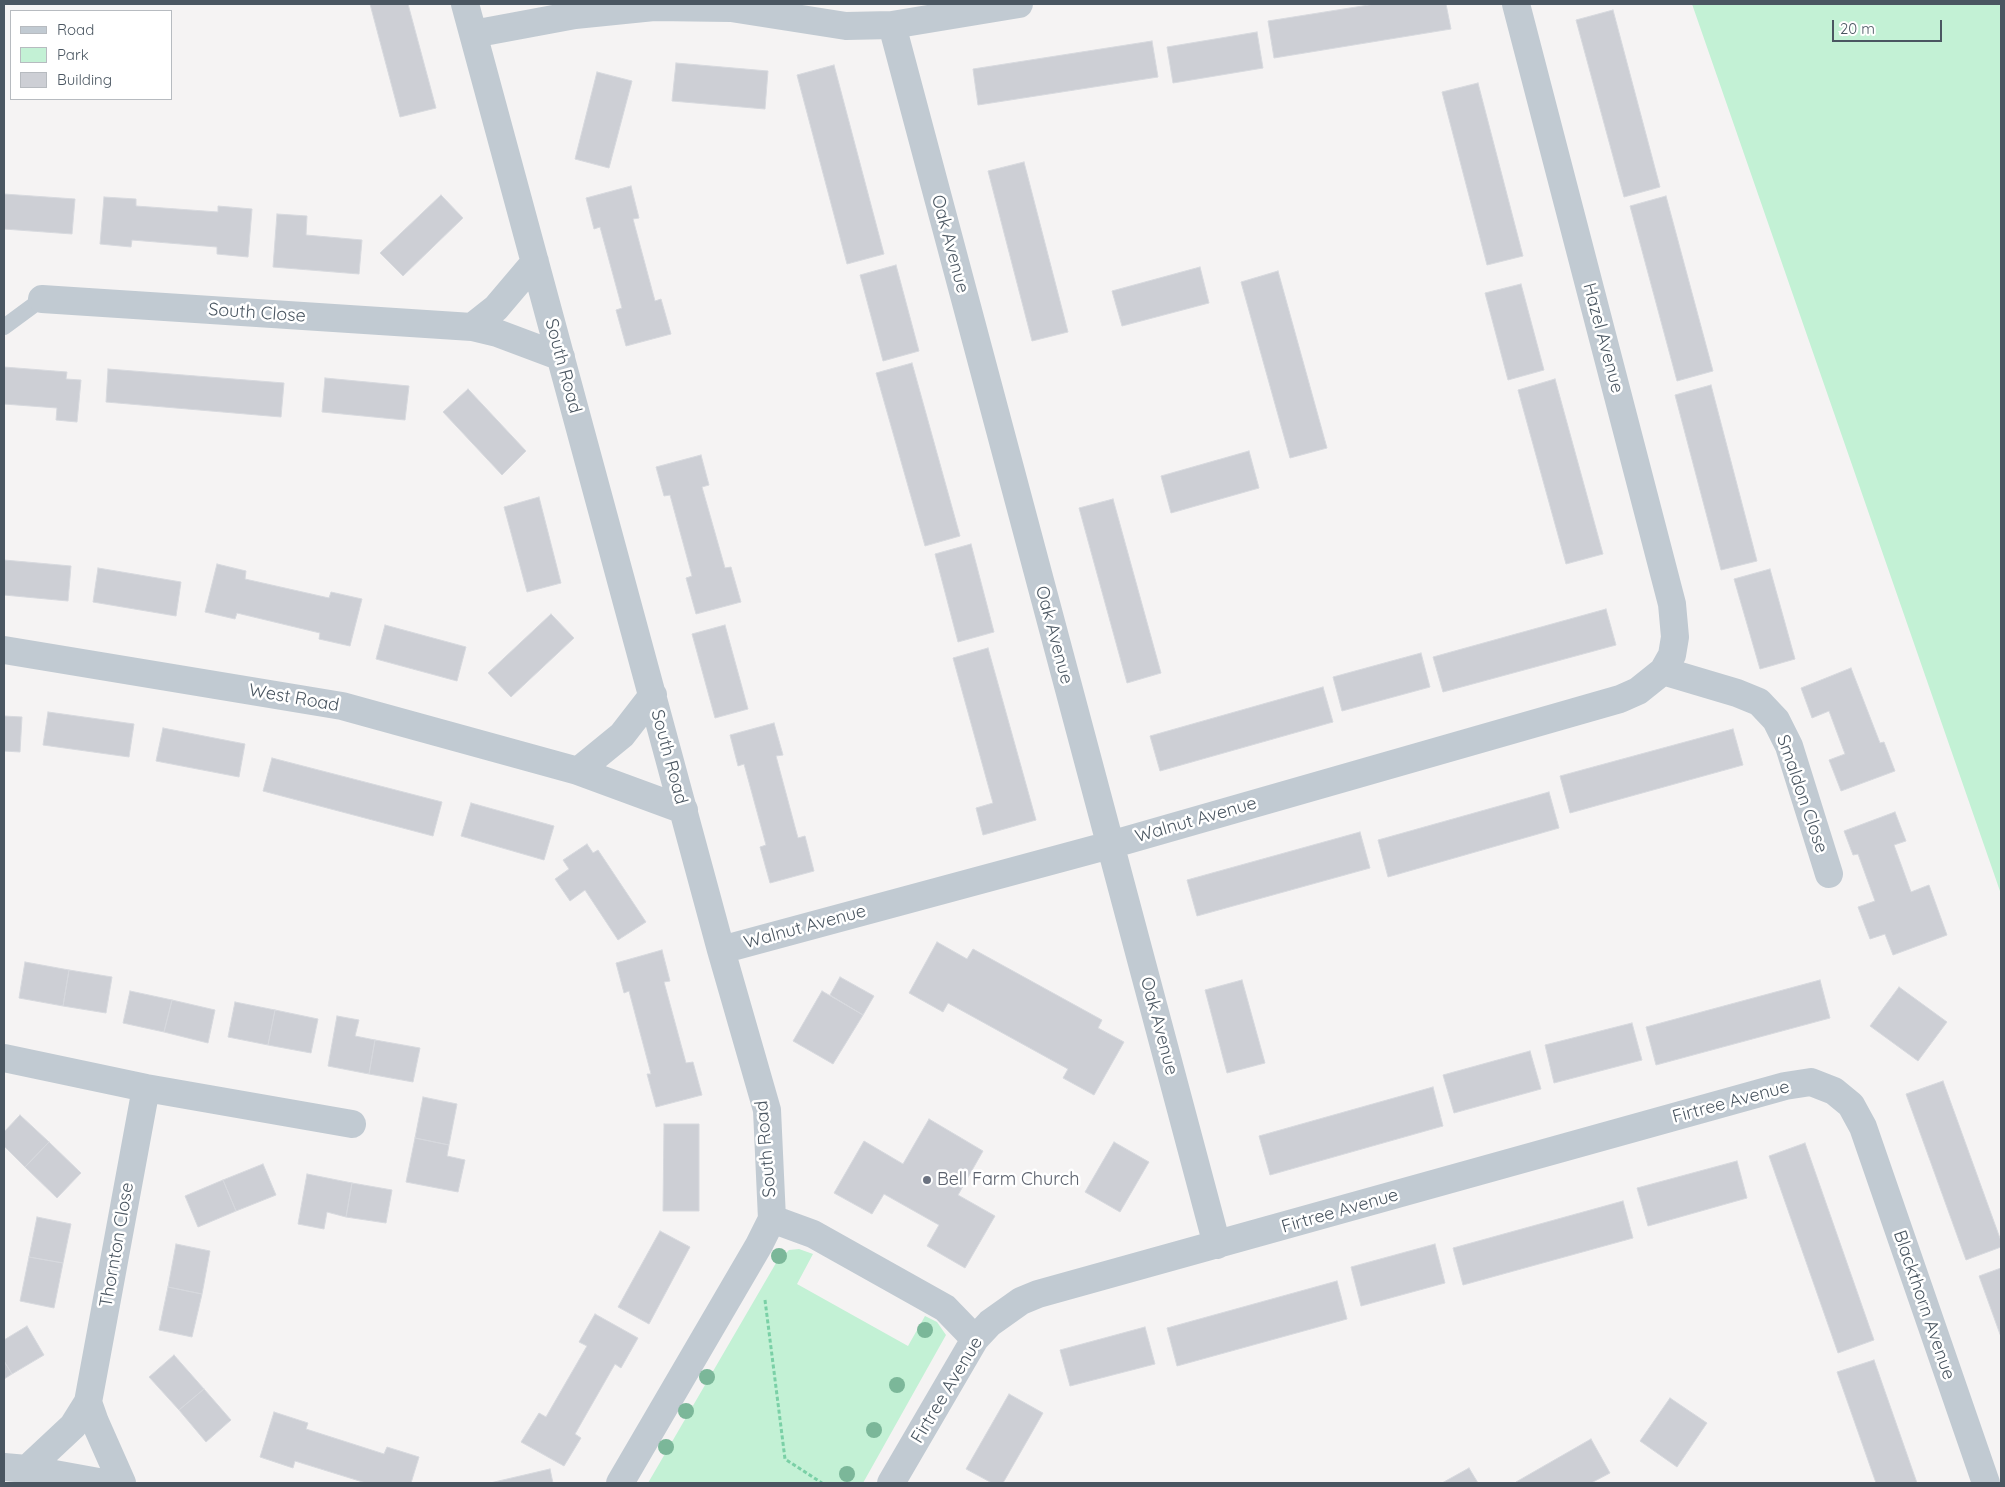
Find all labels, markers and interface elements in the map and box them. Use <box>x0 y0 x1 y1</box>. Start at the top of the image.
legend <box>10 10 172 100</box>
scale bar <box>1835 10 1945 42</box>
text: 20 m <box>1840 19 1875 38</box>
text: Road <box>57 20 94 39</box>
text: Park <box>57 45 89 64</box>
text: Building <box>57 70 112 89</box>
street label: Oak Avenue <box>927 193 973 295</box>
street label: Hazel Avenue <box>1578 281 1628 395</box>
street label: South Close <box>208 299 306 327</box>
street label: South Road <box>540 316 586 416</box>
street label: Oak Avenue <box>1031 584 1077 686</box>
street label: West Road <box>247 679 341 717</box>
street label: South Road <box>646 707 692 807</box>
street label: Smaldon Close <box>1772 732 1832 856</box>
street label: Walnut Avenue <box>1133 792 1259 848</box>
street label: Walnut Avenue <box>742 900 868 954</box>
street label: Oak Avenue <box>1136 975 1182 1077</box>
street label: Firtree Avenue <box>1670 1076 1792 1128</box>
street label: South Road <box>751 1100 781 1198</box>
place label: Bell Farm Church <box>937 1169 1079 1191</box>
marker: Bell Farm Church <box>921 1174 933 1186</box>
street label: Thornton Close <box>95 1181 139 1309</box>
street label: Firtree Avenue <box>1279 1184 1401 1238</box>
street label: Blackthorn Avenue <box>1888 1227 1960 1383</box>
street label: Firtree Avenue <box>907 1333 987 1447</box>

